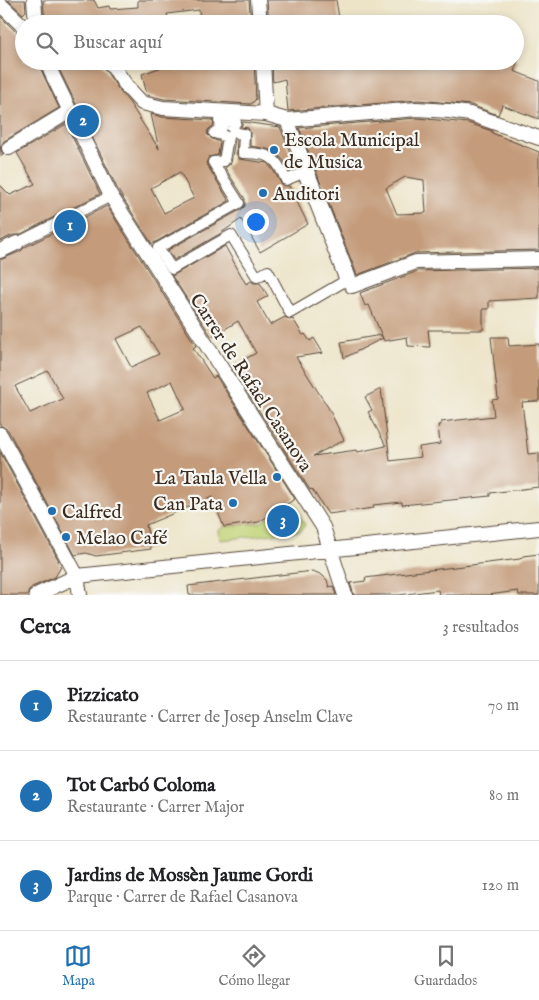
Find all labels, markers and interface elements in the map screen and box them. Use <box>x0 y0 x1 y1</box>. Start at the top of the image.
search box <box>15 15 524 70</box>
icon: search <box>33 29 61 57</box>
text: Buscar aquí <box>73 31 162 55</box>
pin: 2 <box>67 102 99 140</box>
place label: Escola Municipal de Musica <box>284 129 420 175</box>
marker: Escola Municipal de Musica <box>268 144 280 156</box>
place label: Auditori <box>272 183 340 207</box>
marker: Auditori <box>257 187 269 199</box>
pin: 1 <box>54 207 86 245</box>
your location <box>243 209 269 235</box>
street label: Carrer de Rafael Casanova <box>184 289 317 477</box>
place label: La Taula Vella <box>154 467 268 491</box>
marker: La Taula Vella <box>271 471 283 483</box>
place label: Can Pata <box>153 493 224 517</box>
marker: Can Pata <box>227 497 239 509</box>
place label: Calfred <box>62 501 123 525</box>
pin: 3 <box>267 502 299 540</box>
marker: Calfred <box>46 505 58 517</box>
place label: Melao Café <box>76 527 168 551</box>
marker: Melao Café <box>60 531 72 543</box>
text: Cerca <box>20 614 70 641</box>
text: 3 resultados <box>443 618 519 638</box>
text: Pizzicato <box>67 684 139 708</box>
text: 1 <box>33 696 39 716</box>
text: 70 m <box>488 696 519 716</box>
text: Restaurante · Carrer de Josep Anselm Clave <box>67 708 353 728</box>
text: Tot Carbó Coloma <box>67 774 215 798</box>
text: 2 <box>32 786 40 806</box>
text: 80 m <box>489 786 519 806</box>
text: Restaurante · Carrer Major <box>67 798 244 818</box>
text: Jardins de Mossèn Jaume Gordi <box>67 864 313 888</box>
text: 3 <box>33 876 39 896</box>
text: 120 m <box>482 876 519 896</box>
text: Parque · Carrer de Rafael Casanova <box>67 888 298 908</box>
tab: Mapa <box>62 942 95 990</box>
tab: Cómo llegar <box>219 942 290 990</box>
tab: Guardados <box>414 942 477 990</box>

